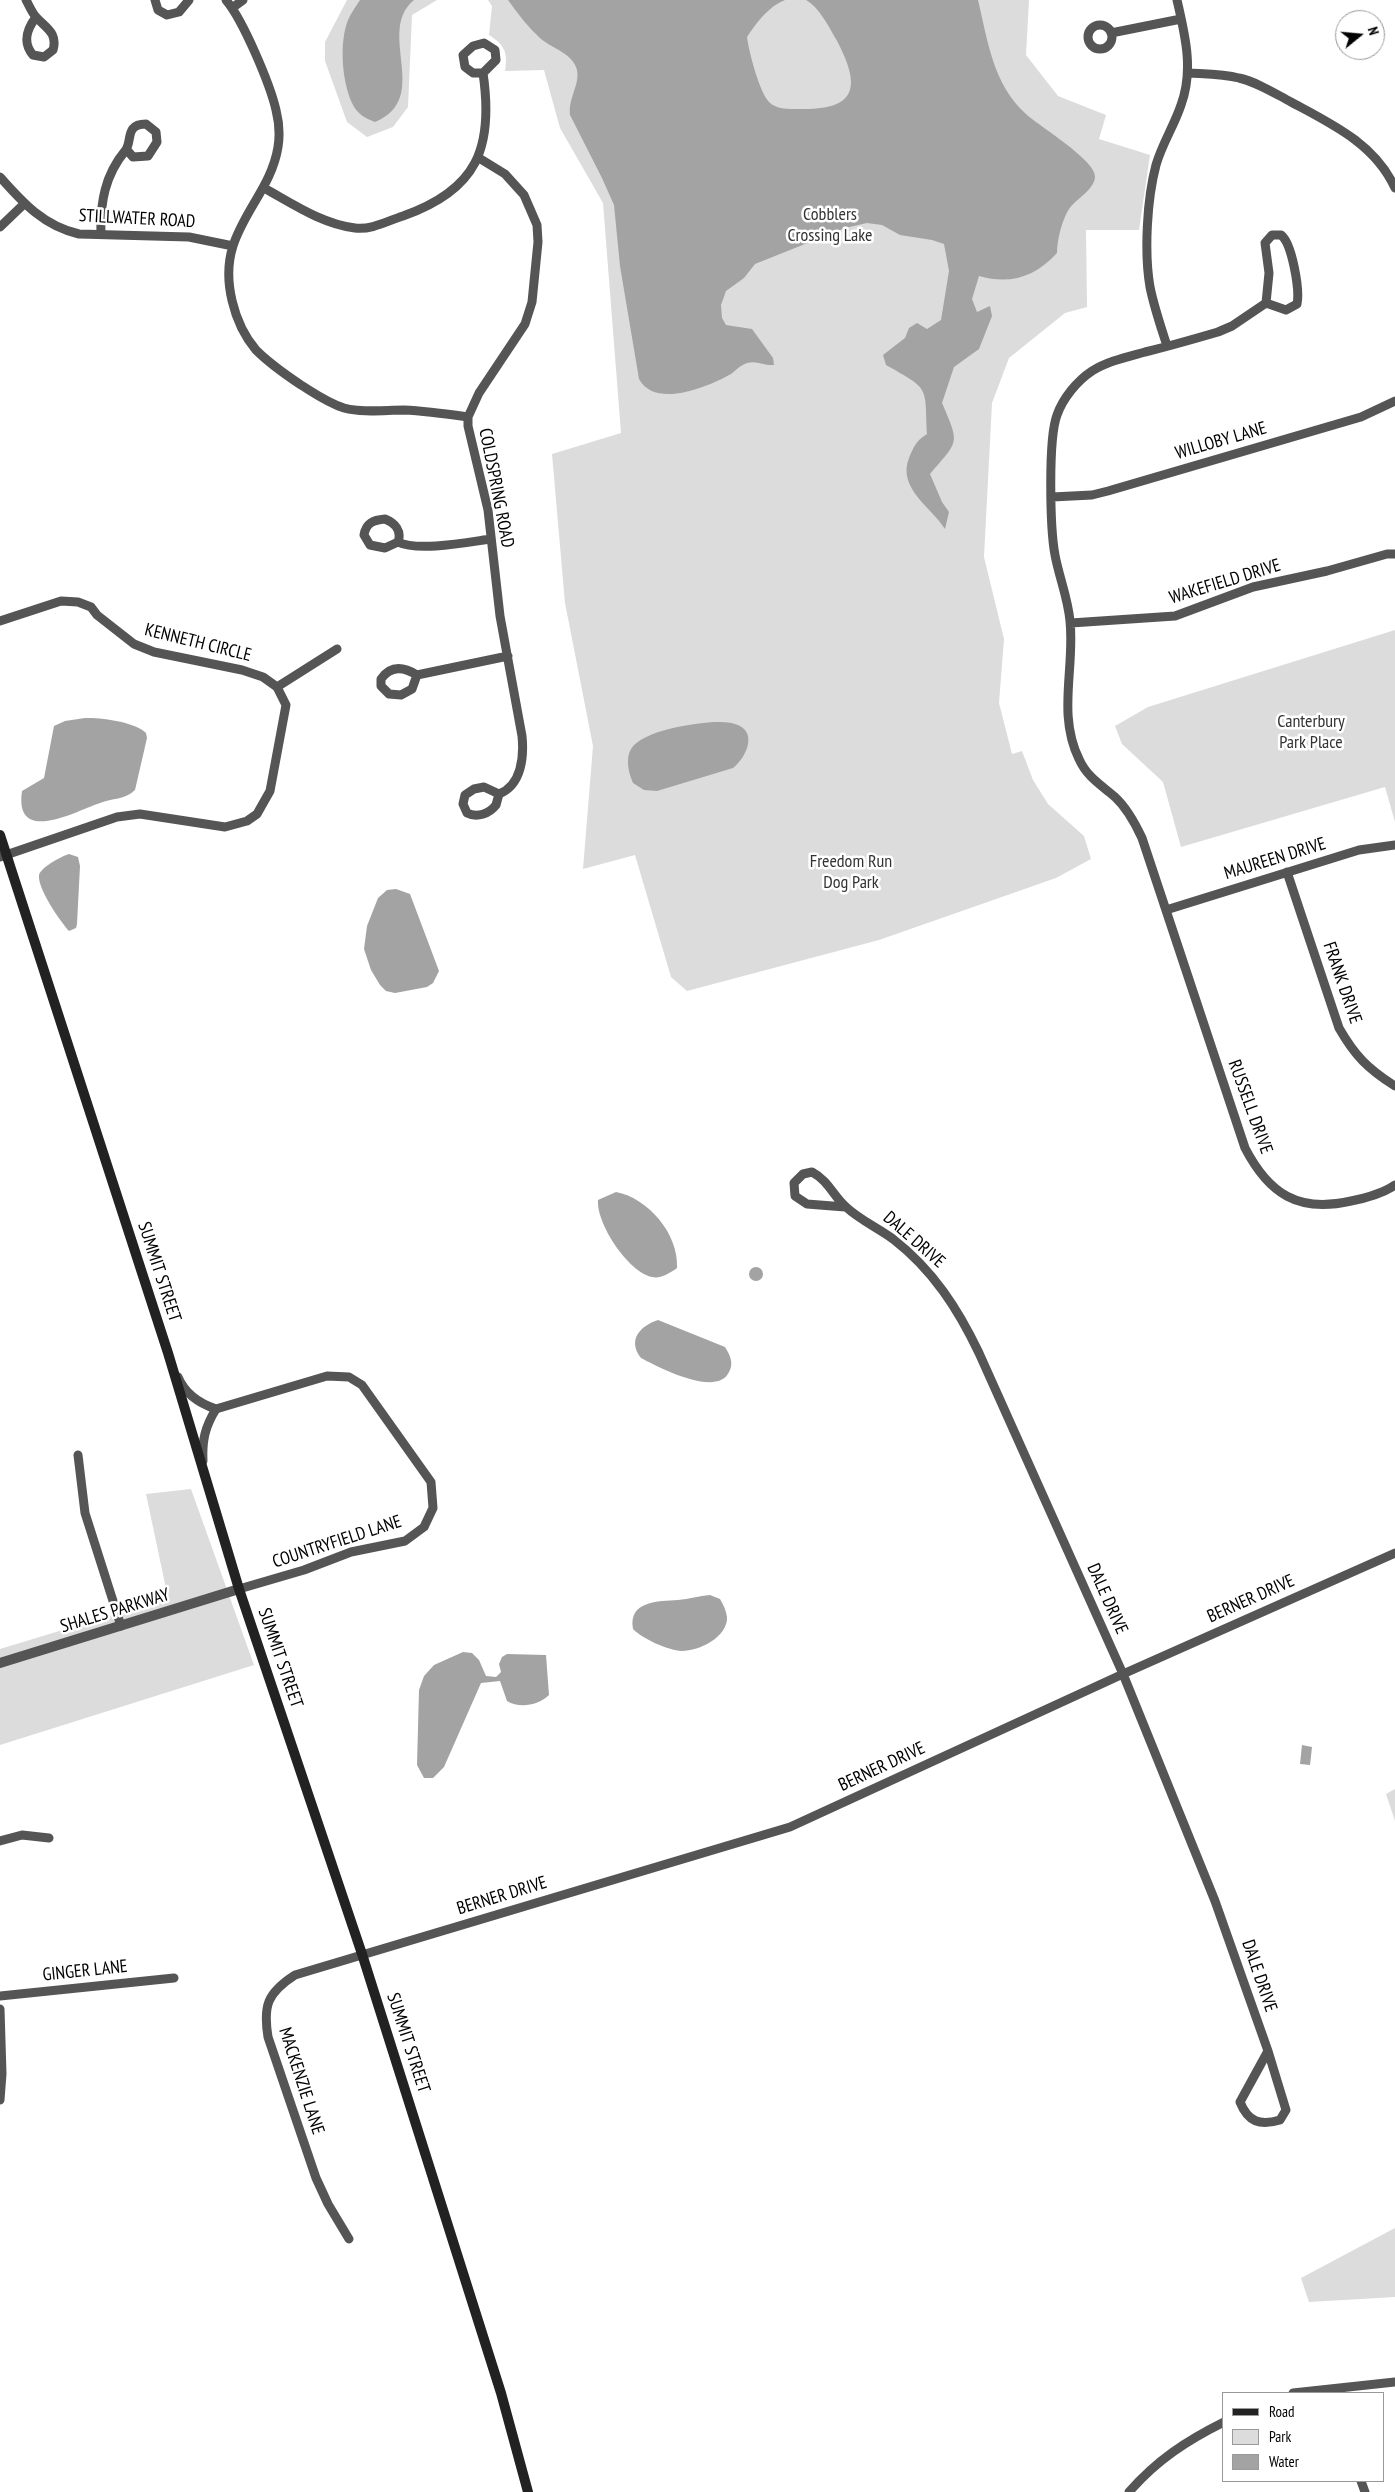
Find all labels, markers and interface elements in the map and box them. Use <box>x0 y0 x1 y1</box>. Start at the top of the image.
north arrow <box>1335 10 1385 60</box>
text: N <box>1364 25 1383 37</box>
park label: Cobblers Crossing Lake <box>788 204 872 246</box>
street label: STILLWATER ROAD <box>78 205 196 233</box>
street label: WILLOBY LANE <box>1173 418 1269 464</box>
street label: COLDSPRING ROAD <box>474 426 518 550</box>
street label: WAKEFIELD DRIVE <box>1167 555 1283 609</box>
street label: KENNETH CIRCLE <box>142 619 254 667</box>
park label: Canterbury Park Place <box>1277 711 1345 754</box>
street label: MAUREEN DRIVE <box>1222 833 1328 885</box>
park label: Freedom Run Dog Park <box>810 851 892 894</box>
street label: FRANK DRIVE <box>1318 939 1366 1027</box>
street label: RUSSELL DRIVE <box>1223 1057 1277 1157</box>
street label: DALE DRIVE <box>879 1207 949 1273</box>
street label: SUMMIT STREET <box>133 1219 185 1325</box>
street label: COUNTRYFIELD LANE <box>270 1511 404 1573</box>
street label: DALE DRIVE <box>1082 1560 1132 1638</box>
street label: BERNER DRIVE <box>1204 1570 1298 1628</box>
street label: SHALES PARKWAY <box>58 1584 172 1638</box>
street label: SUMMIT STREET <box>253 1605 307 1711</box>
street label: BERNER DRIVE <box>835 1738 929 1796</box>
street label: BERNER DRIVE <box>454 1872 550 1920</box>
street label: DALE DRIVE <box>1237 1937 1281 2015</box>
street label: GINGER LANE <box>41 1956 129 1986</box>
street label: SUMMIT STREET <box>382 1990 434 2096</box>
street label: MACKENZIE LANE <box>274 2025 328 2137</box>
legend <box>1222 2392 1385 2482</box>
text: Road <box>1269 2402 1295 2421</box>
text: Park <box>1269 2427 1291 2446</box>
text: Water <box>1269 2452 1299 2471</box>

